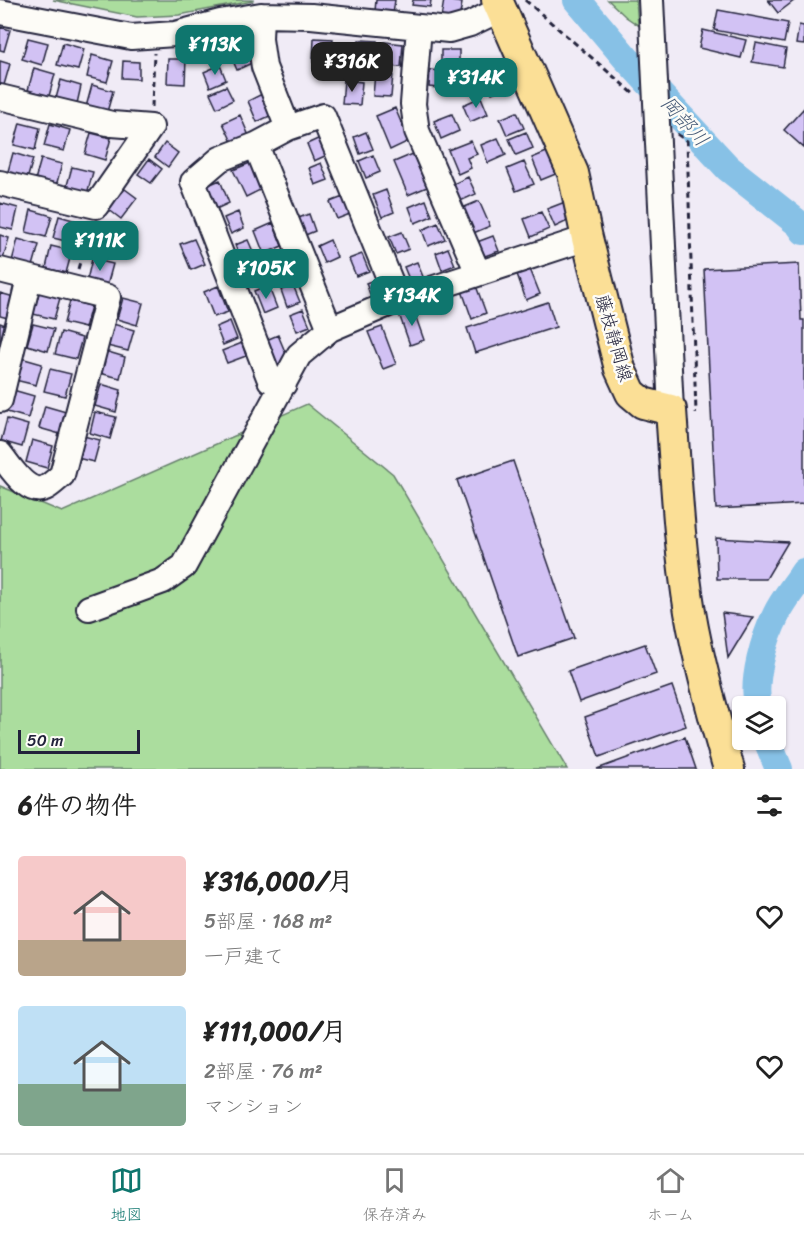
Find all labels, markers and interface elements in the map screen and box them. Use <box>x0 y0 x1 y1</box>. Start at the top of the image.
pin: ¥113K <box>173 25 257 76</box>
text: ¥113K <box>189 27 241 62</box>
pin: ¥316K <box>310 42 394 93</box>
text: ¥316K <box>325 44 379 79</box>
pin: ¥314K <box>434 58 518 109</box>
text: ¥314K <box>448 60 504 95</box>
water label: 岡部川 <box>652 87 718 155</box>
pin: ¥111K <box>58 221 142 272</box>
text: ¥111K <box>76 223 125 258</box>
pin: ¥105K <box>224 249 308 300</box>
text: ¥105K <box>238 251 294 286</box>
pin: ¥134K <box>370 276 454 327</box>
text: ¥134K <box>384 278 440 313</box>
street label: 藤枝静岡線 <box>586 290 642 386</box>
map controls <box>732 696 786 750</box>
button: layers <box>732 696 786 750</box>
text: 50 m <box>27 726 63 755</box>
scale bar <box>18 727 140 754</box>
text: 6件の物件 <box>18 782 137 828</box>
icon: filters <box>753 789 786 822</box>
text: ¥316,000/月 <box>204 858 354 904</box>
icon: home <box>66 880 138 952</box>
icon: heart <box>753 900 786 933</box>
text: 5部屋 · 168 m² <box>204 904 332 939</box>
text: 一戸建て <box>204 939 284 974</box>
text: ¥111,000/月 <box>204 1008 347 1054</box>
icon: home <box>66 1030 138 1102</box>
icon: heart <box>753 1050 786 1083</box>
text: 2部屋 · 76 m² <box>204 1054 323 1089</box>
text: マンション <box>204 1089 303 1124</box>
tab: 地図 <box>110 1164 143 1229</box>
tab: 保存済み <box>363 1164 427 1229</box>
tab: ホーム <box>647 1164 694 1229</box>

